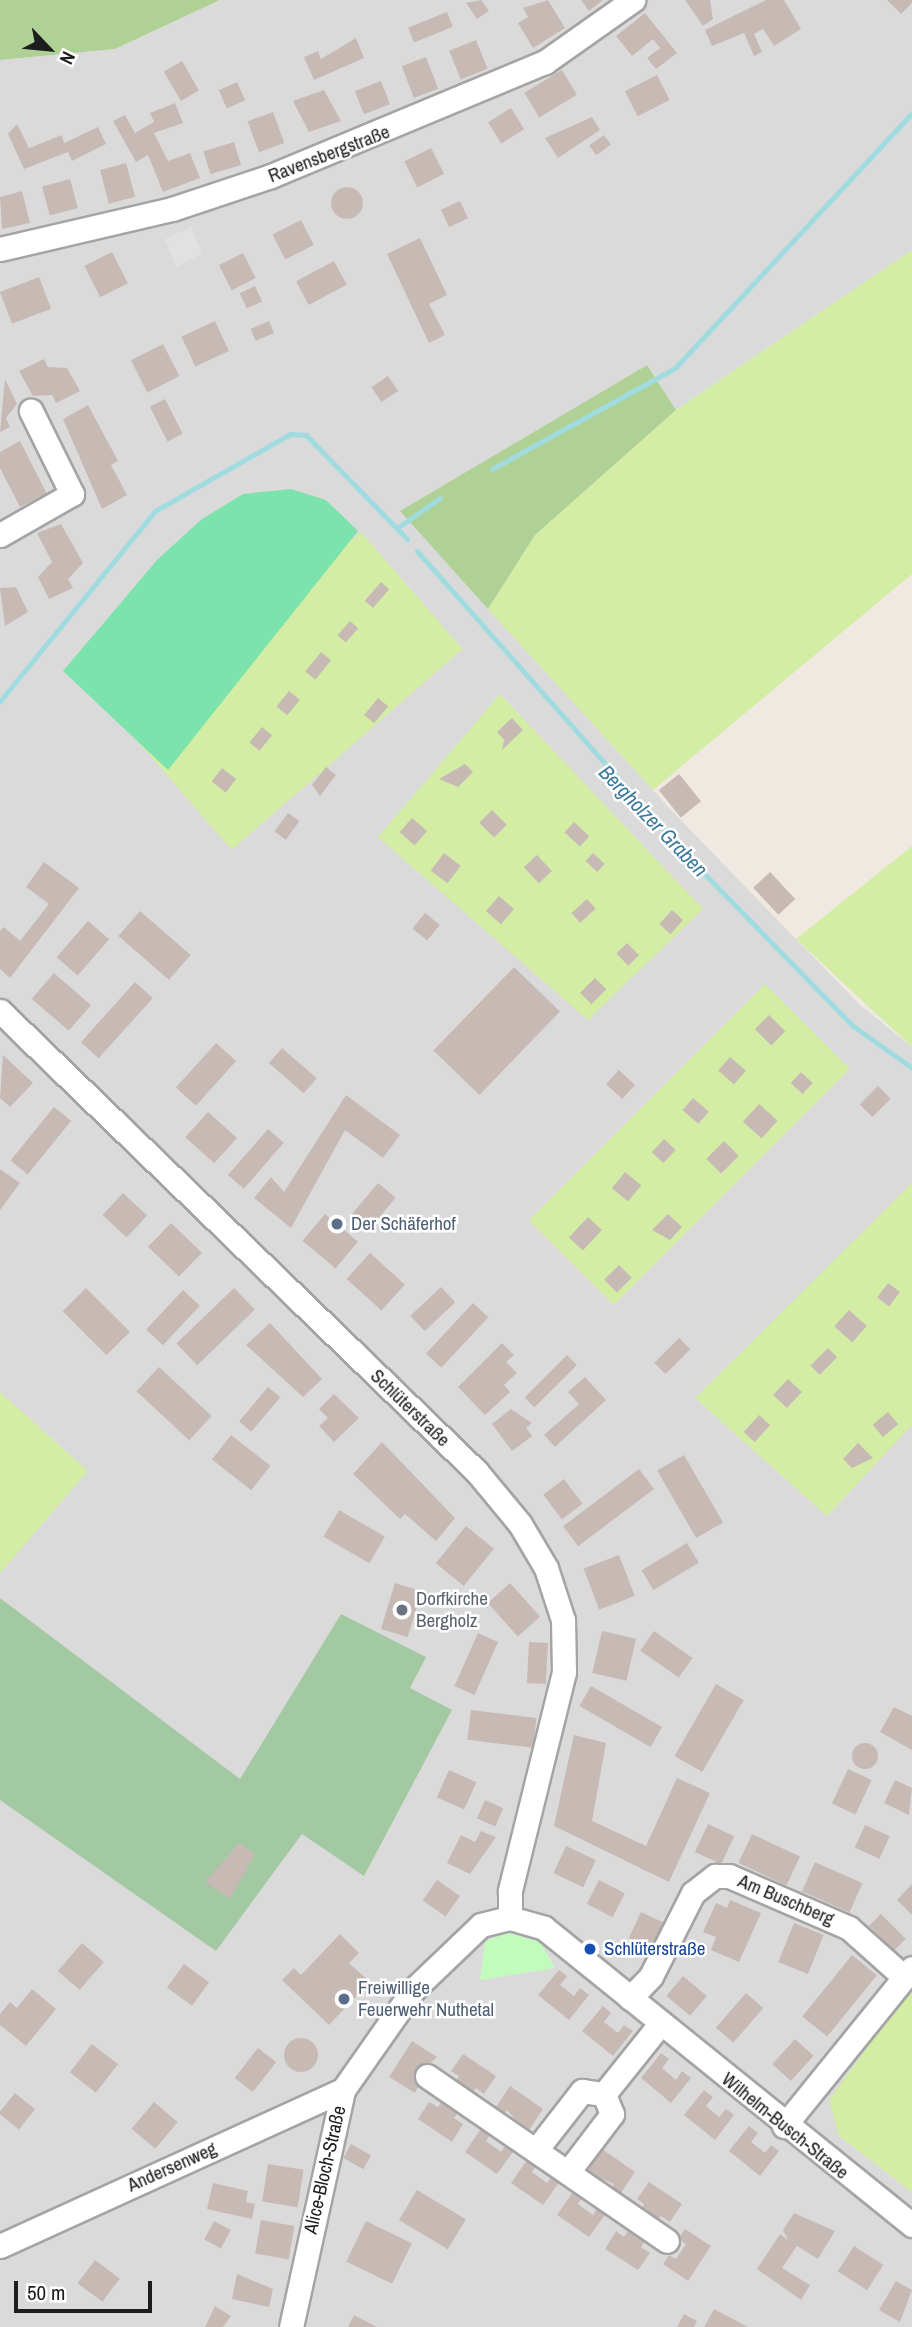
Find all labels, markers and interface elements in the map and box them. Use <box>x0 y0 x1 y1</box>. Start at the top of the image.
north arrow <box>14 14 84 84</box>
text: N <box>54 47 82 69</box>
street label: Ravensbergstraße <box>265 120 393 188</box>
water label: Bergholzer Graben <box>593 760 713 882</box>
place label: Der Schäferhof <box>351 1213 456 1235</box>
marker: Der Schäferhof <box>329 1216 345 1232</box>
street label: Schlüterstraße <box>366 1365 454 1451</box>
place label: Dorfkirche Bergholz <box>416 1588 488 1632</box>
marker: Dorfkirche Bergholz <box>394 1602 410 1618</box>
street label: Am Buschberg <box>735 1870 837 1930</box>
place label: Schlüterstraße <box>604 1938 705 1960</box>
marker: Schlüterstraße <box>582 1941 598 1957</box>
place label: Freiwillige Feuerwehr Nuthetal <box>358 1977 494 2021</box>
marker: Freiwillige Feuerwehr Nuthetal <box>336 1991 352 2007</box>
street label: Wilhelm-Busch-Straße <box>717 2068 853 2184</box>
street label: Alice-Bloch-Straße <box>299 2104 351 2236</box>
street label: Andersenweg <box>124 2137 220 2197</box>
scale bar <box>18 2268 156 2312</box>
text: 50 m <box>27 2278 65 2307</box>

